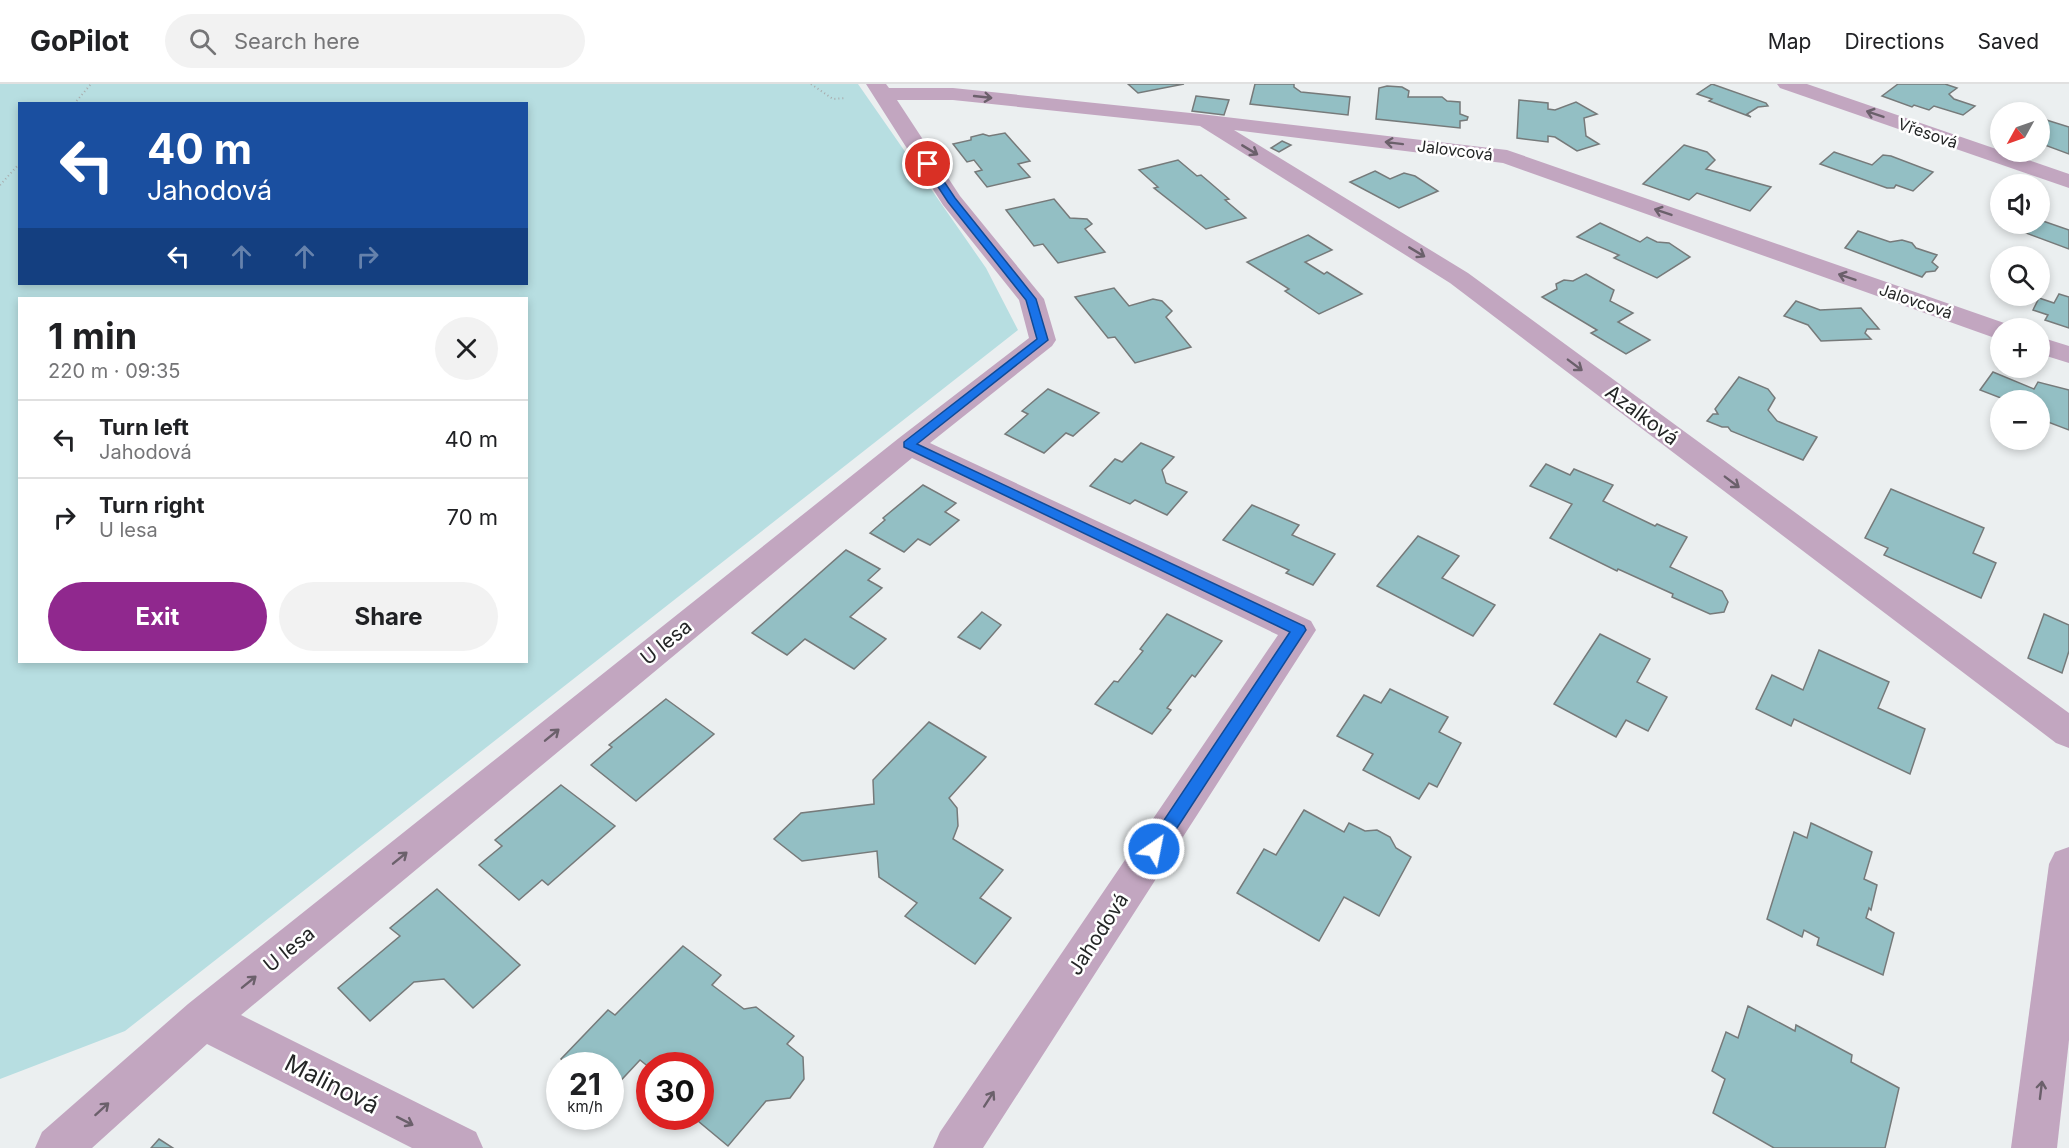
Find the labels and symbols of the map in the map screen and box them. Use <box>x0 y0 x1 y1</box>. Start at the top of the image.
one-way arrow <box>972 92 992 103</box>
north arrow <box>1990 102 2050 162</box>
one-way arrow <box>1866 108 1885 119</box>
street label: Vřesová <box>1896 113 1960 153</box>
street label: Jalovcová <box>1416 135 1494 165</box>
one-way arrow <box>1385 137 1405 148</box>
pin <box>902 138 953 189</box>
one-way arrow <box>1241 145 1258 157</box>
one-way arrow <box>1654 205 1673 216</box>
one-way arrow <box>1408 247 1425 259</box>
one-way arrow <box>1838 270 1857 281</box>
street label: Jalovcová <box>1877 279 1955 323</box>
one-way arrow <box>1567 359 1583 371</box>
street label: Azalková <box>1601 380 1683 450</box>
one-way arrow <box>1723 475 1739 488</box>
street label: U lesa <box>636 614 696 670</box>
one-way arrow <box>543 729 559 742</box>
position arrow <box>1122 817 1186 881</box>
one-way arrow <box>392 852 408 865</box>
street label: Jahodová <box>1063 889 1133 979</box>
street label: U lesa <box>259 921 319 977</box>
one-way arrow <box>241 975 257 988</box>
street label: Malinová <box>280 1048 384 1120</box>
speed limit sign: 30 <box>636 1052 714 1130</box>
one-way arrow <box>2036 1081 2047 1100</box>
one-way arrow <box>983 1091 995 1108</box>
one-way arrow <box>94 1102 109 1116</box>
one-way arrow <box>396 1115 414 1127</box>

